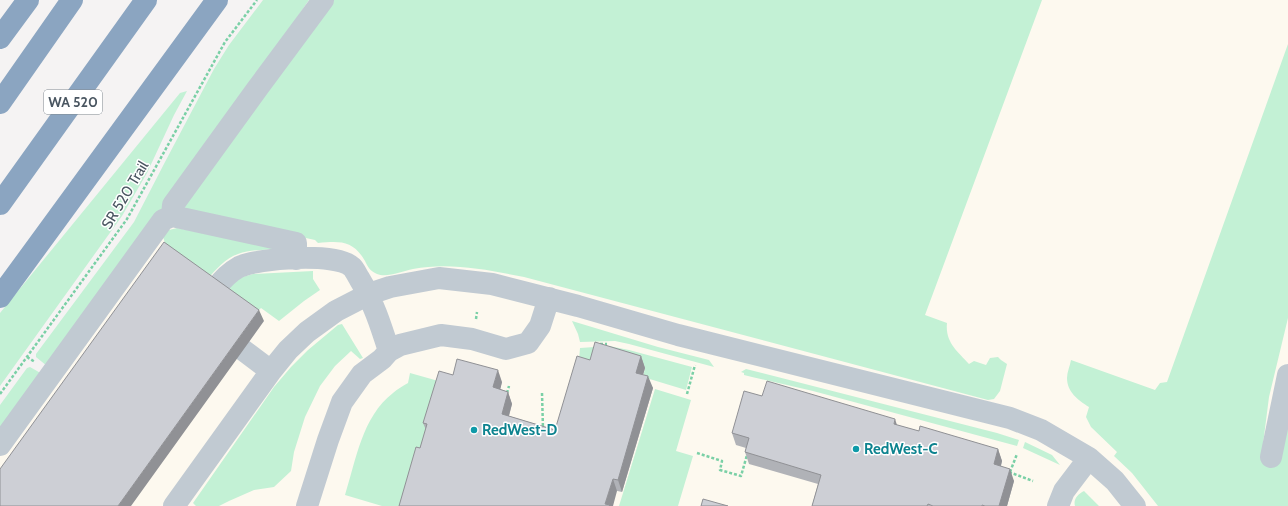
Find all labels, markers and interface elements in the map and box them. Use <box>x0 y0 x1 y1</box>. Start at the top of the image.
road number: WA 520 <box>44 90 102 114</box>
street label: SR 520 Trail <box>98 157 153 232</box>
place label: RedWest-D <box>482 421 558 439</box>
marker: RedWest-D <box>469 425 479 435</box>
place label: RedWest-C <box>864 440 938 458</box>
marker: RedWest-C <box>851 444 861 454</box>

